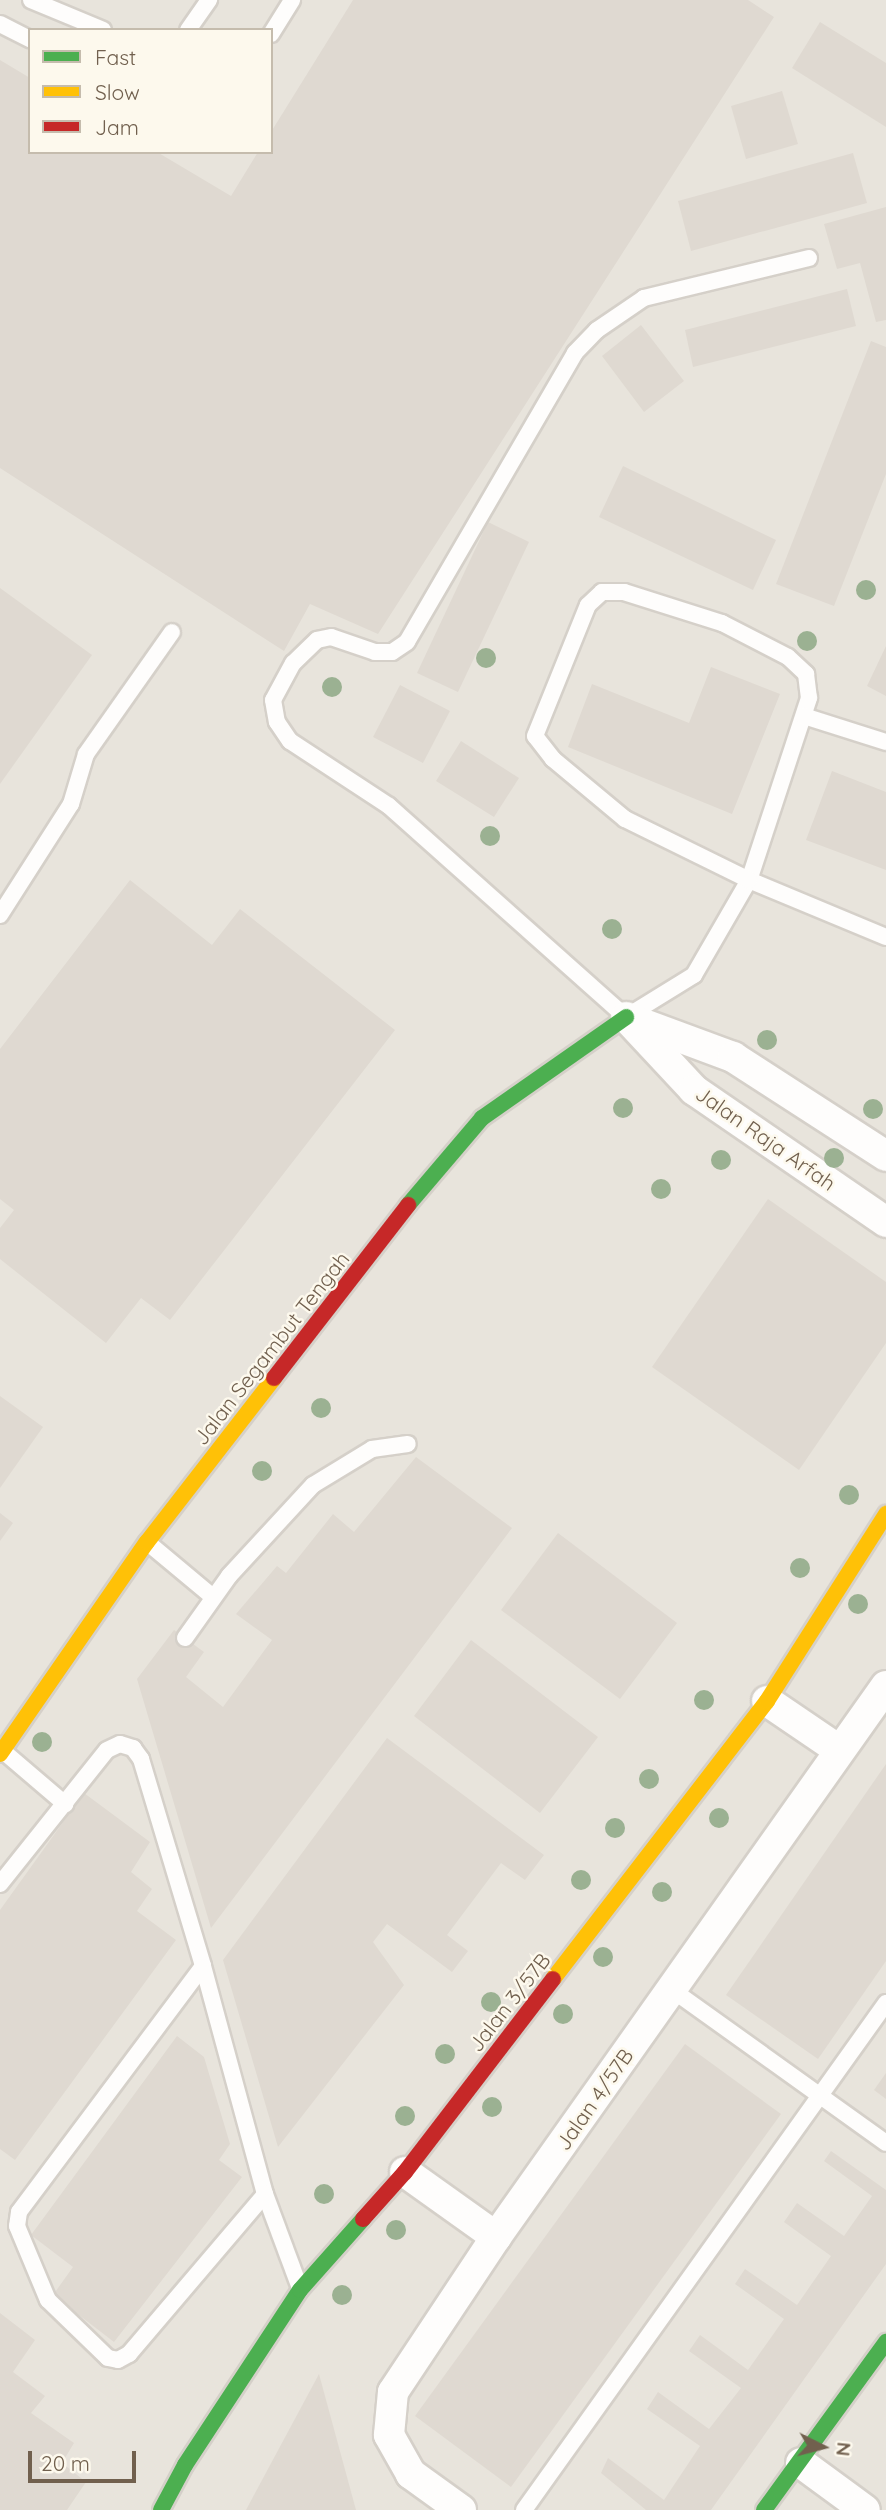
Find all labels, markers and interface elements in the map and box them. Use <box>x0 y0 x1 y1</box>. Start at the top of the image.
legend <box>28 28 273 154</box>
text: Fast <box>95 44 136 70</box>
text: Slow <box>95 79 140 105</box>
text: Jam <box>95 114 139 140</box>
street label: Jalan Raja Arfah <box>691 1080 841 1196</box>
street label: Jalan Segambut Tengah <box>188 1246 354 1450</box>
street label: Jalan 3/57B <box>463 1948 555 2056</box>
street label: Jalan 4/57B <box>550 2043 638 2155</box>
north arrow <box>788 2412 858 2482</box>
scale bar <box>32 2436 140 2480</box>
text: N <box>831 2441 857 2457</box>
text: 20 m <box>41 2450 90 2476</box>

